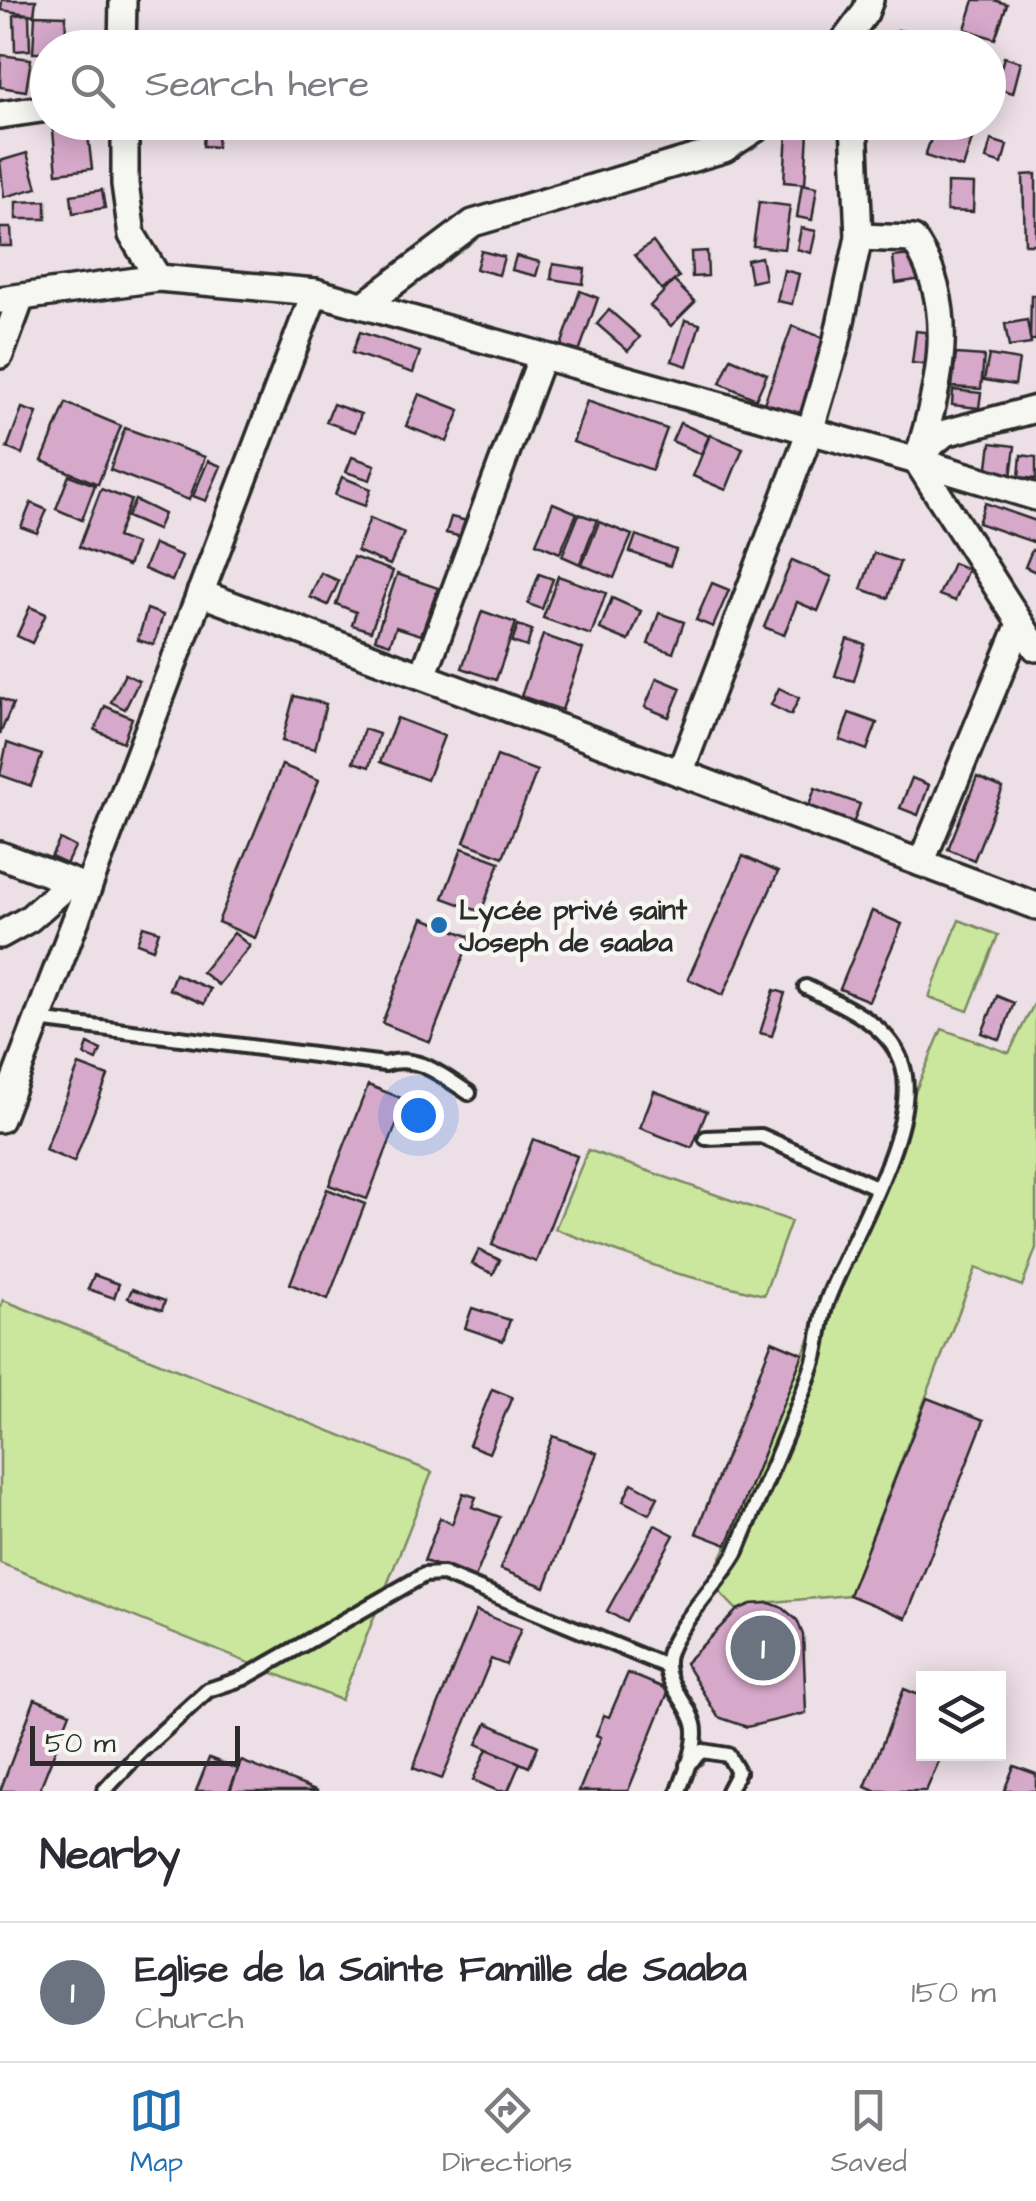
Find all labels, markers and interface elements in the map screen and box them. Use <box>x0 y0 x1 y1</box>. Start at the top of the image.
search box <box>30 30 1006 140</box>
icon: search <box>65 58 120 113</box>
text: Search here <box>145 59 369 111</box>
place label: Lycée privé saint Joseph de saaba <box>458 891 688 963</box>
marker: Lycée privé saint Joseph de saaba <box>428 914 450 936</box>
your location <box>393 1090 444 1141</box>
pin: 1 <box>730 1610 796 1686</box>
map controls <box>916 1671 1006 1761</box>
button: layers <box>916 1671 1006 1761</box>
scale bar <box>30 1721 240 1766</box>
text: 50 m <box>45 1724 116 1763</box>
text: Nearby <box>40 1827 180 1885</box>
text: Eglise de la Sainte Famille de Saaba <box>135 1944 747 1996</box>
text: 1 <box>70 1970 75 2015</box>
text: 150 m <box>911 1970 996 2015</box>
text: Church <box>135 1996 244 2041</box>
tab: Map <box>129 2083 184 2182</box>
tab: Directions <box>442 2083 572 2182</box>
tab: Saved <box>831 2083 907 2182</box>

